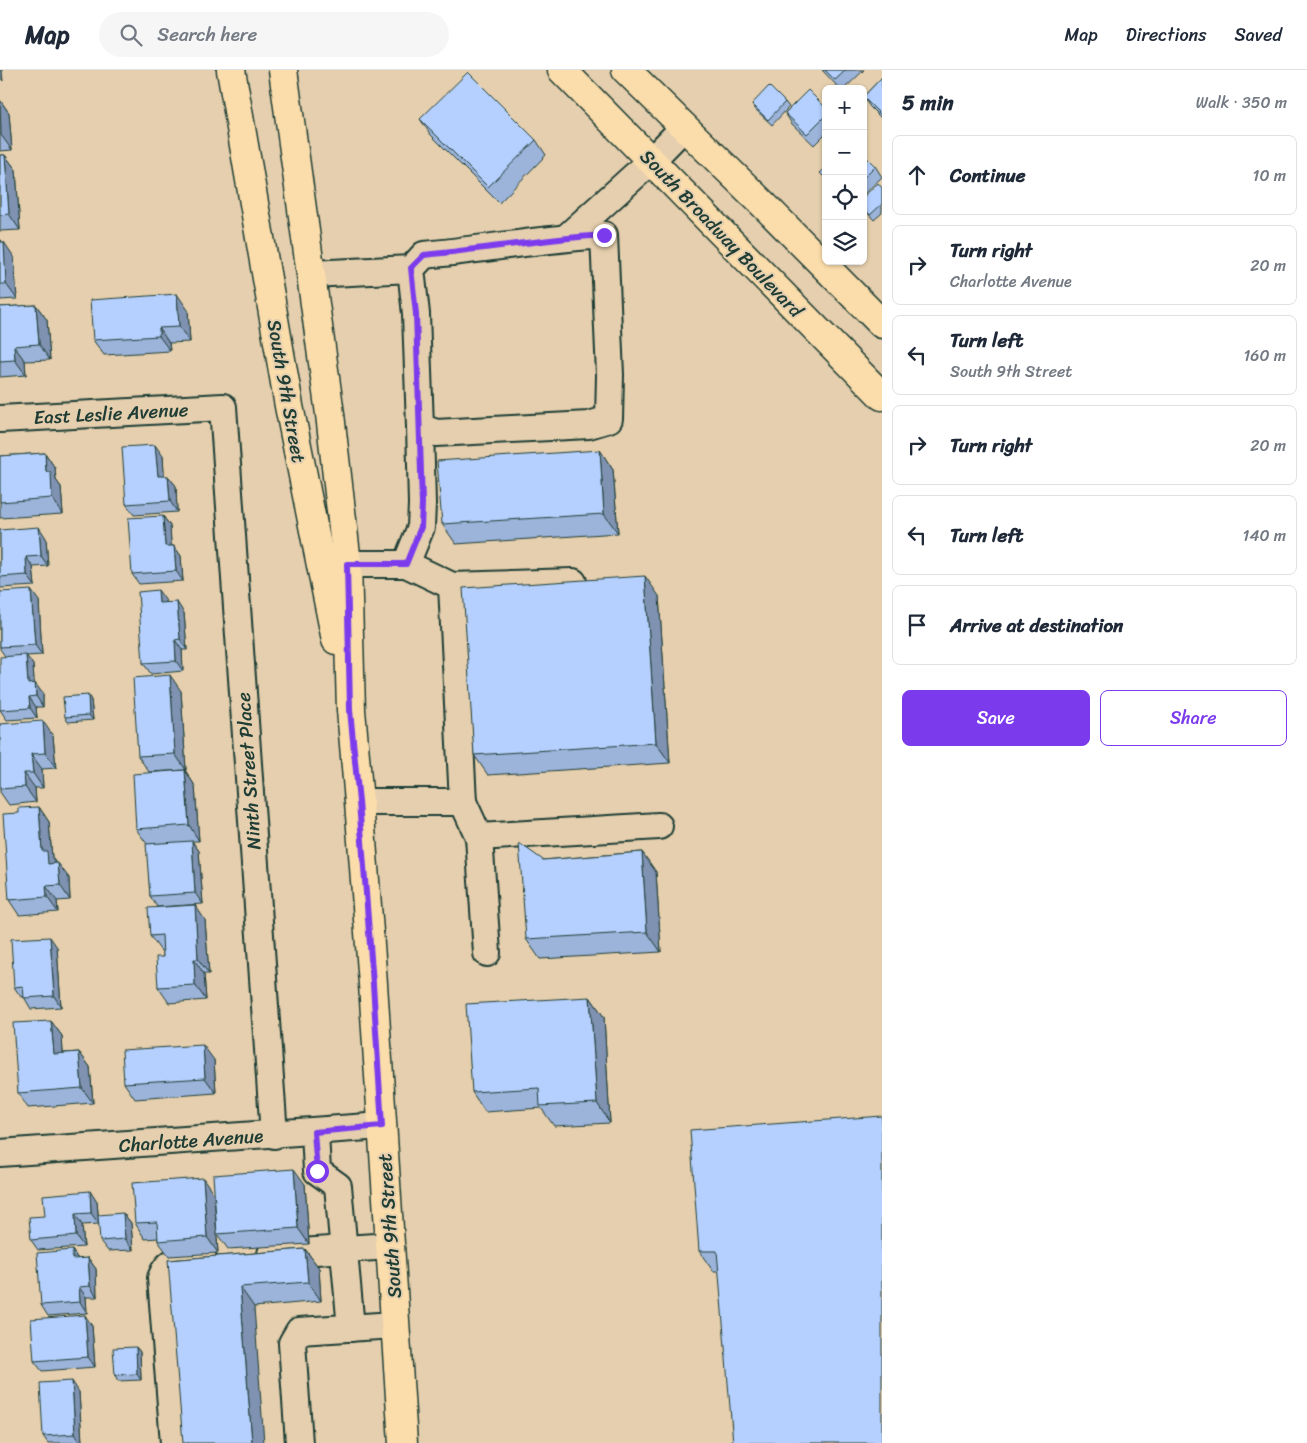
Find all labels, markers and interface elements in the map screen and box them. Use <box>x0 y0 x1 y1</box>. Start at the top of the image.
search box <box>99 12 449 57</box>
text: Map <box>25 14 69 56</box>
text: Search here <box>157 18 257 51</box>
text: Map <box>1065 19 1098 51</box>
text: Directions <box>1126 19 1207 51</box>
text: Saved <box>1235 19 1282 51</box>
icon: search <box>117 21 145 49</box>
text: 5 min <box>902 84 954 122</box>
map controls <box>822 85 867 265</box>
button: + <box>822 85 867 130</box>
text: Walk · 350 m <box>1196 88 1287 117</box>
button: − <box>822 130 867 175</box>
street label: South Broadway Boulevard <box>632 141 813 327</box>
text: Continue <box>950 159 1026 192</box>
icon: ahead <box>903 161 931 189</box>
text: 10 m <box>1253 161 1286 190</box>
button: locate <box>822 175 867 220</box>
button: layers <box>822 220 867 265</box>
route end <box>593 224 616 247</box>
text: Turn right <box>950 234 1032 267</box>
icon: right <box>903 251 931 279</box>
text: 20 m <box>1250 251 1286 280</box>
text: Charlotte Avenue <box>950 267 1072 296</box>
street label: South 9th Street <box>258 317 315 465</box>
text: Turn left <box>950 324 1023 357</box>
icon: left <box>903 341 931 369</box>
text: 160 m <box>1243 341 1286 370</box>
text: South 9th Street <box>950 357 1072 386</box>
street label: East Leslie Avenue <box>33 393 190 434</box>
text: Turn right <box>950 429 1032 462</box>
icon: right <box>903 431 931 459</box>
text: 20 m <box>1250 431 1286 460</box>
text: Turn left <box>950 519 1023 552</box>
icon: left <box>903 521 931 549</box>
text: 140 m <box>1243 521 1286 550</box>
text: Arrive at destination <box>950 609 1123 642</box>
icon: arrive <box>903 611 931 639</box>
button: Save <box>902 690 1090 746</box>
button: Share <box>1100 690 1287 746</box>
street label: Ninth Street Place <box>227 691 270 851</box>
street label: Charlotte Avenue <box>118 1119 264 1162</box>
street label: South 9th Street <box>368 1152 411 1299</box>
route start <box>306 1160 329 1183</box>

